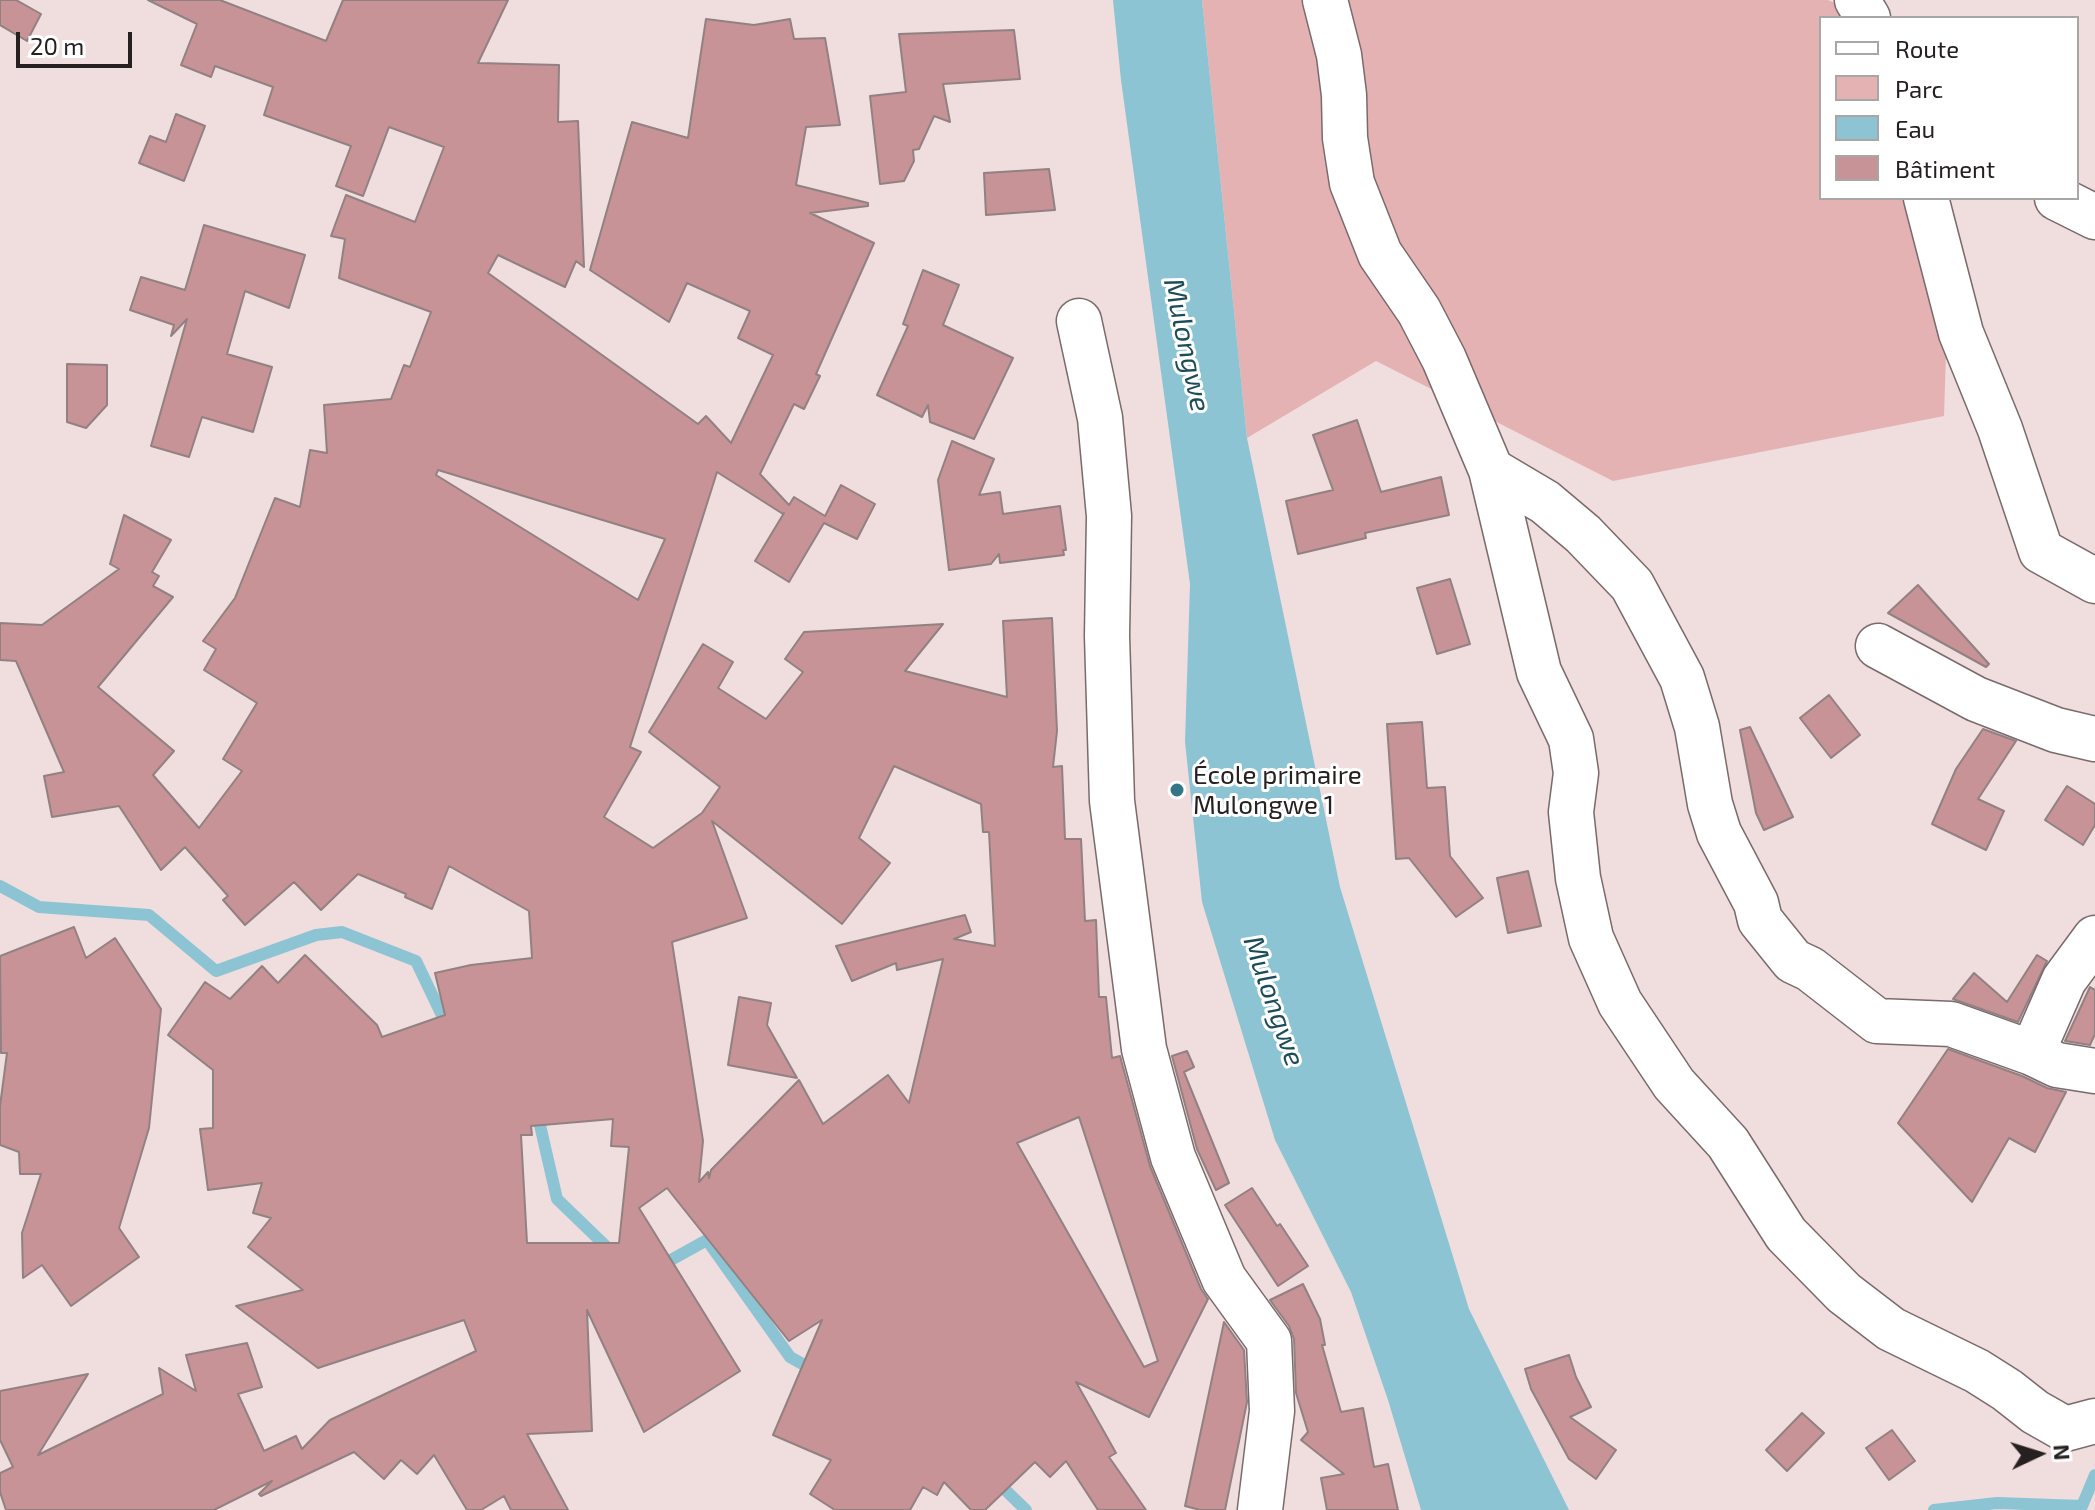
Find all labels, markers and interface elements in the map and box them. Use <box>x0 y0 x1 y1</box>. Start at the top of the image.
scale bar <box>20 16 136 66</box>
legend <box>1819 16 2079 200</box>
text: 20 m <box>30 31 84 60</box>
text: Route <box>1895 34 1959 63</box>
text: Parc <box>1895 74 1943 103</box>
text: Eau <box>1895 114 1935 143</box>
text: Bâtiment <box>1895 154 1995 183</box>
water label: Mulongwe <box>1156 275 1218 415</box>
place label: École primaire Mulongwe 1 <box>1193 759 1362 820</box>
marker: École primaire Mulongwe 1 <box>1168 781 1186 799</box>
water label: Mulongwe <box>1236 931 1312 1071</box>
north arrow <box>1999 1414 2079 1494</box>
text: N <box>2049 1443 2076 1461</box>

